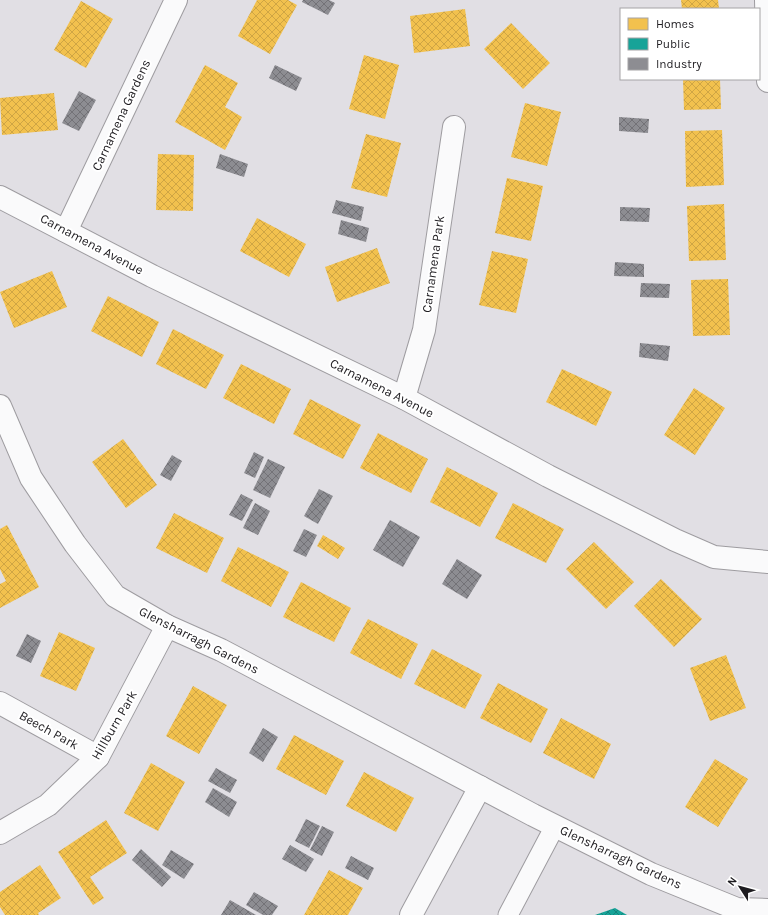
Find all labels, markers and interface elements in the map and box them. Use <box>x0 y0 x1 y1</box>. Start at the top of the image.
legend <box>620 8 760 80</box>
text: Homes <box>656 17 694 31</box>
text: Public <box>656 37 690 51</box>
street label: Carnamena Gardens <box>89 57 153 173</box>
text: Industry <box>656 57 702 71</box>
street label: Carnamena Avenue <box>38 210 146 278</box>
street label: Carnamena Park <box>419 214 447 314</box>
street label: Carnamena Avenue <box>328 355 437 421</box>
street label: Glensharragh Gardens <box>137 603 262 677</box>
street label: Hillburn Park <box>88 688 140 762</box>
street label: Beech Park <box>17 708 81 752</box>
street label: Glensharragh Gardens <box>558 822 684 892</box>
north arrow <box>720 867 760 907</box>
text: N <box>725 874 740 888</box>

